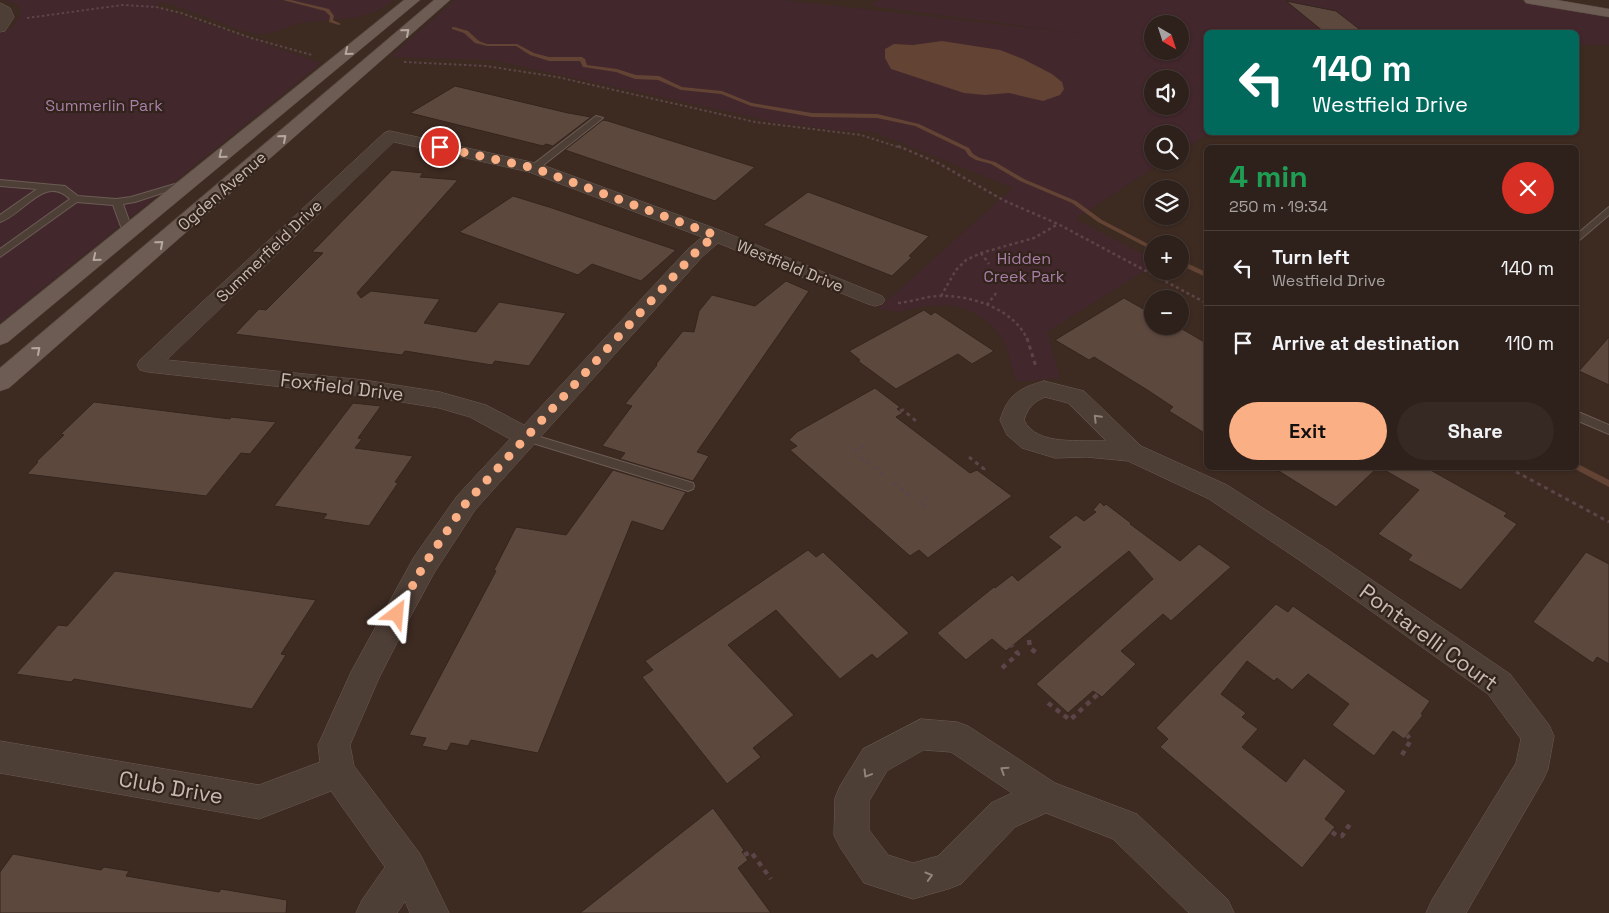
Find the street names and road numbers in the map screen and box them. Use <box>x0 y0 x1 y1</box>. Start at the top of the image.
street label: Ogden Avenue <box>173 147 271 235</box>
street label: Summerfield Drive <box>212 195 326 307</box>
street label: Westfield Drive <box>733 235 847 297</box>
street label: Foxfield Drive <box>279 367 405 407</box>
street label: Pontarelli Court <box>1354 577 1504 697</box>
street label: Club Drive <box>117 764 225 810</box>

